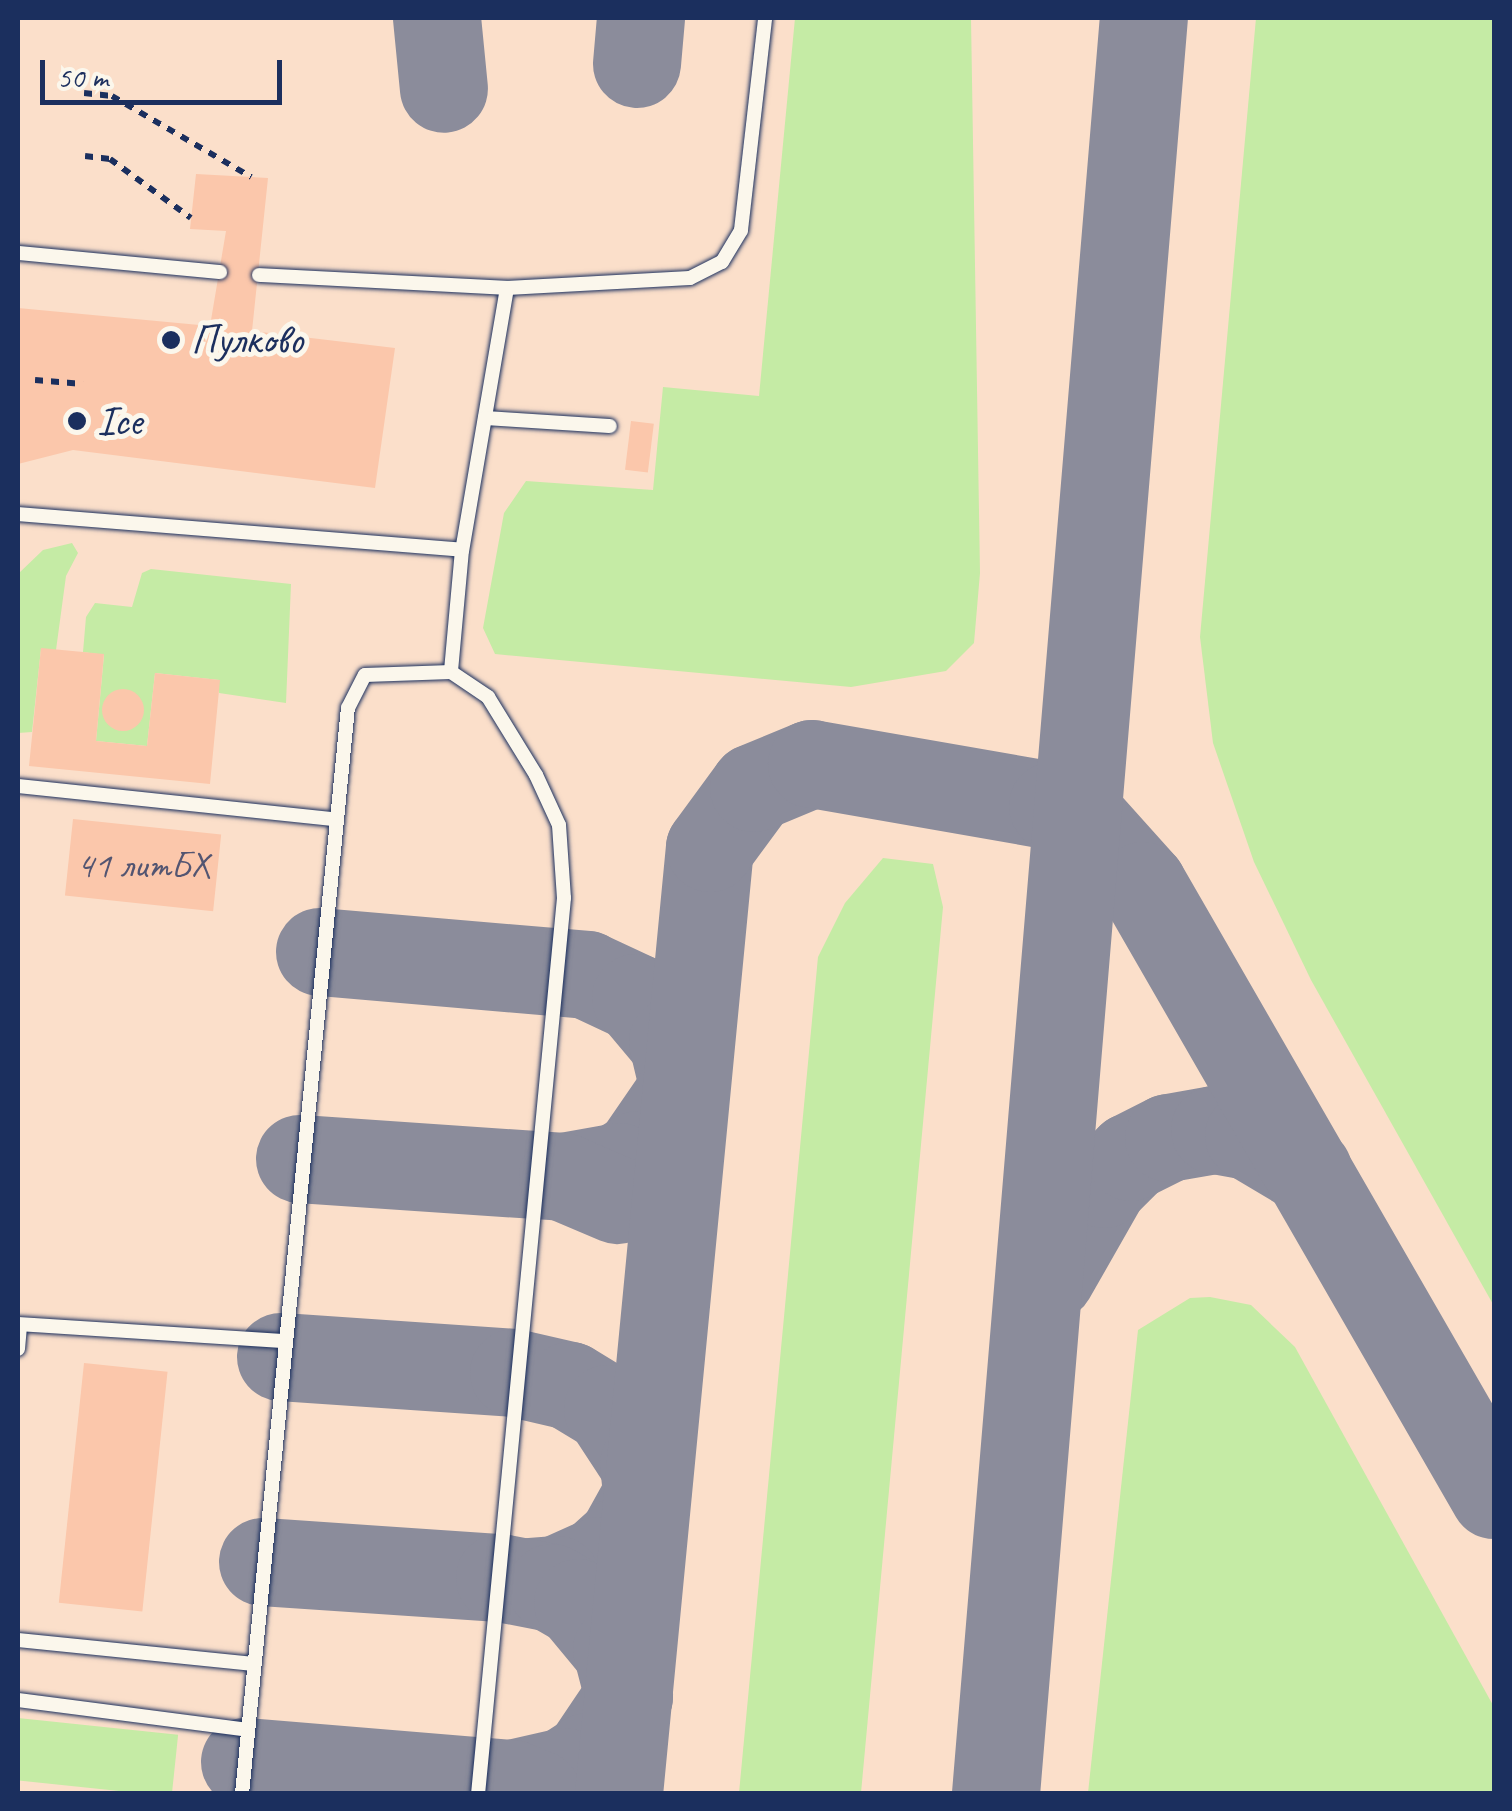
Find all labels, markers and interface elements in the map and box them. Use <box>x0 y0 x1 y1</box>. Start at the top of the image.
scale bar <box>45 40 288 102</box>
text: 50 m <box>57 58 108 96</box>
place label: Пулково <box>191 315 303 365</box>
marker: Пулково <box>160 329 182 351</box>
place label: Ice <box>97 396 142 446</box>
marker: Ice <box>66 410 88 432</box>
house number: 41 литБХ <box>76 842 210 888</box>

